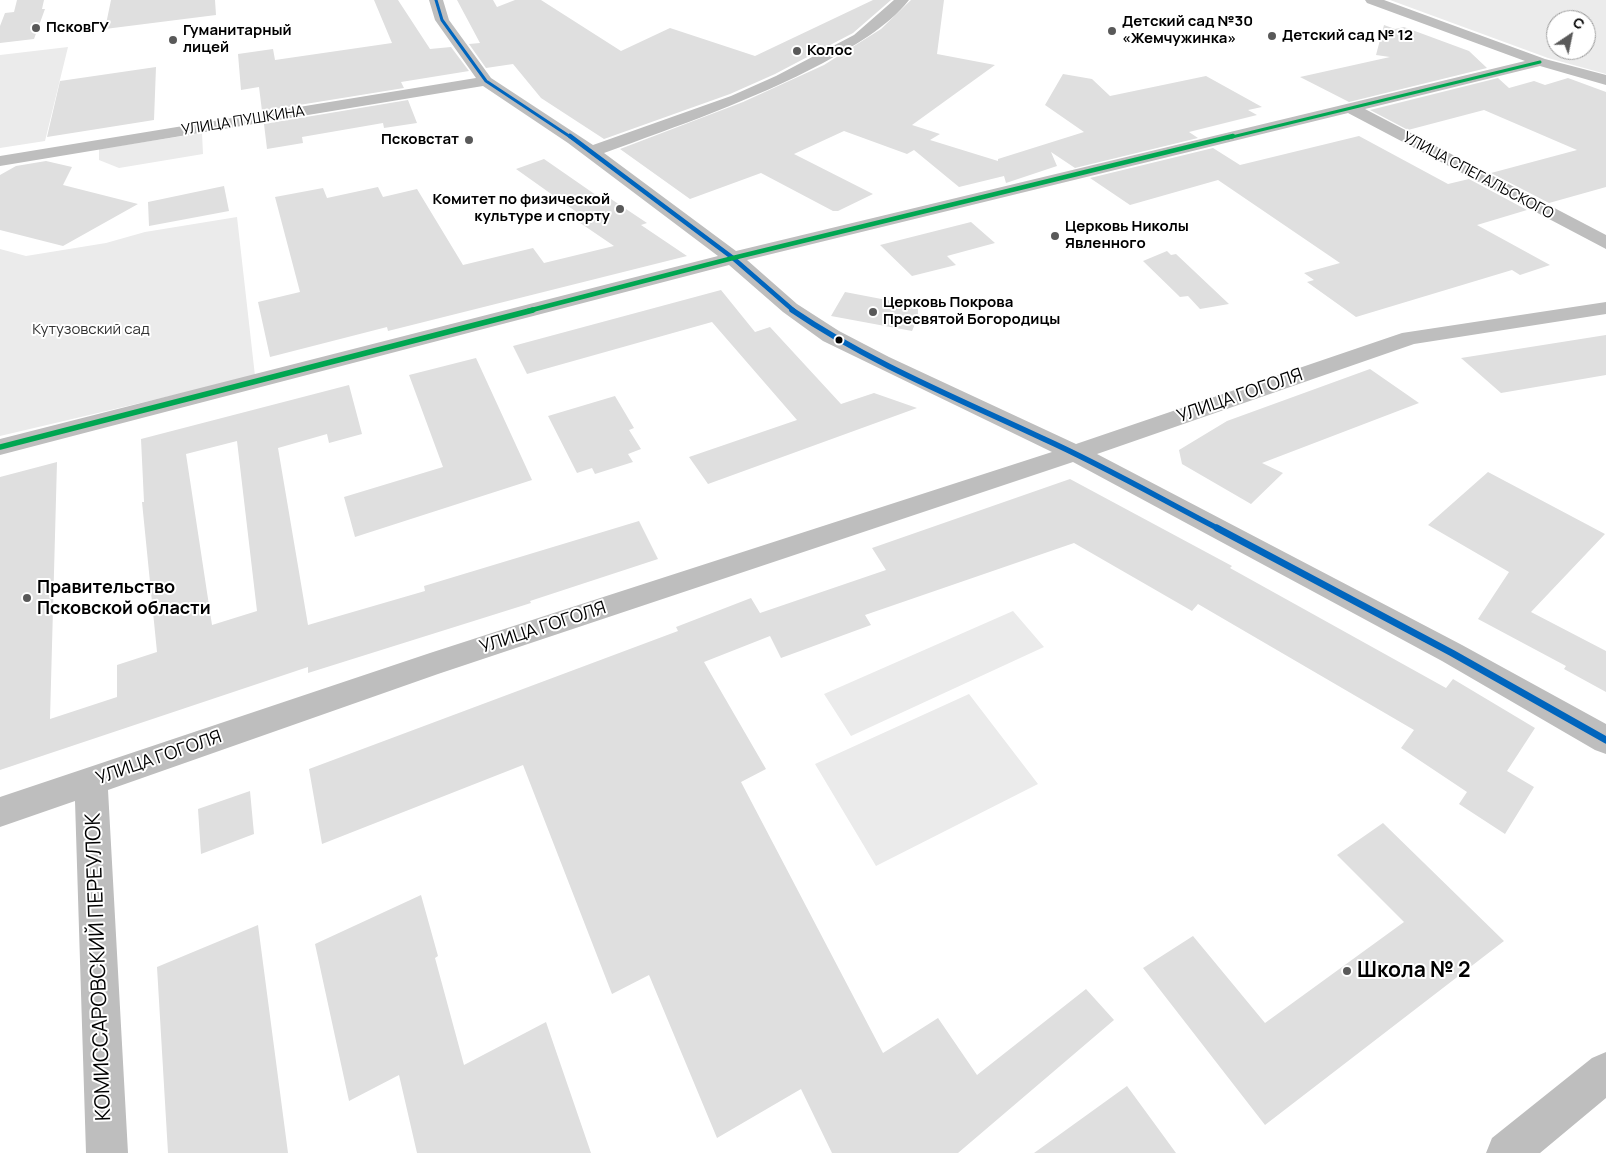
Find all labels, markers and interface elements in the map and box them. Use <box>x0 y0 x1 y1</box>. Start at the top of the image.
north arrow <box>1546 10 1596 60</box>
text: С <box>1570 12 1589 34</box>
place label: Детский сад №30 «Жемчужинка» <box>1122 13 1253 48</box>
place label: ПсковГУ <box>46 19 109 37</box>
marker: ПсковГУ <box>30 22 42 34</box>
place label: Гуманитарный лицей <box>183 22 292 57</box>
marker: Детский сад №30 «Жемчужинка» <box>1106 25 1118 37</box>
place label: Детский сад № 12 <box>1282 27 1413 45</box>
marker: Детский сад № 12 <box>1266 30 1278 42</box>
marker: Гуманитарный лицей <box>167 34 179 46</box>
place label: Колос <box>807 42 852 60</box>
marker: Колос <box>791 45 803 57</box>
street label: УЛИЦА ПУШКИНА <box>180 102 306 140</box>
street label: УЛИЦА СПЕГАЛЬСКОГО <box>1400 129 1556 223</box>
place label: Псковстат <box>381 131 459 149</box>
marker: Псковстат <box>463 134 475 146</box>
place label: Комитет по физической культуре и спорту <box>433 191 610 226</box>
marker: Комитет по физической культуре и спорту <box>614 203 626 215</box>
place label: Церковь Николы Явленного <box>1065 218 1189 253</box>
marker: Церковь Николы Явленного <box>1049 230 1061 242</box>
place label: Церковь Покрова Пресвятой Богородицы <box>883 294 1060 329</box>
marker: Церковь Покрова Пресвятой Богородицы <box>867 306 879 318</box>
park label: Кутузовский сад <box>32 321 150 339</box>
unlabelled marker <box>834 335 844 345</box>
street label: УЛИЦА ГОГОЛЯ <box>1174 364 1306 428</box>
place label: Правительство Псковской области <box>37 577 211 620</box>
marker: Правительство Псковской области <box>21 592 33 604</box>
street label: УЛИЦА ГОГОЛЯ <box>477 597 609 659</box>
street label: УЛИЦА ГОГОЛЯ <box>93 726 225 790</box>
street label: КОМИССАРОВСКИЙ ПЕРЕУЛОК <box>81 813 117 1121</box>
place label: Школа № 2 <box>1357 958 1470 984</box>
marker: Школа № 2 <box>1341 965 1353 977</box>

